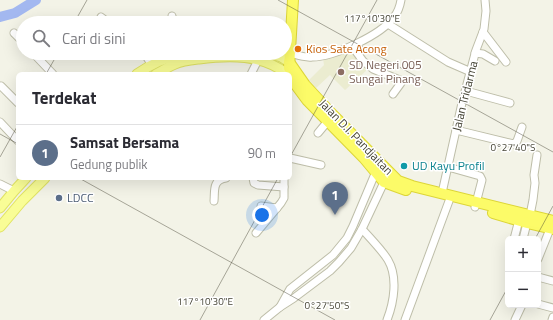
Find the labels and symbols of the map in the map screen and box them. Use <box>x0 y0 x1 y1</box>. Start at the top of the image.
text: 117°10'30"E <box>344 11 401 26</box>
place label: Kios Sate Acong <box>306 39 387 58</box>
marker: Kios Sate Acong <box>293 44 303 54</box>
place label: SD Negeri 005 Sungai Pinang <box>349 55 422 88</box>
street label: Jalan Tridarma <box>447 59 482 133</box>
marker: SD Negeri 005 Sungai Pinang <box>336 67 346 77</box>
street label: Jalan D.I. Pandjaitan <box>315 94 398 179</box>
text: 0°27'40"S <box>491 140 535 155</box>
place label: UD Kayu Profil <box>412 156 485 175</box>
marker: UD Kayu Profil <box>399 161 409 171</box>
pin: 1 <box>322 182 348 215</box>
place label: LDCC <box>67 188 94 207</box>
marker: LDCC <box>54 193 64 203</box>
your location <box>252 205 272 225</box>
text: 117°10'30"E <box>177 294 234 309</box>
text: 0°27'50"S <box>305 298 349 313</box>

